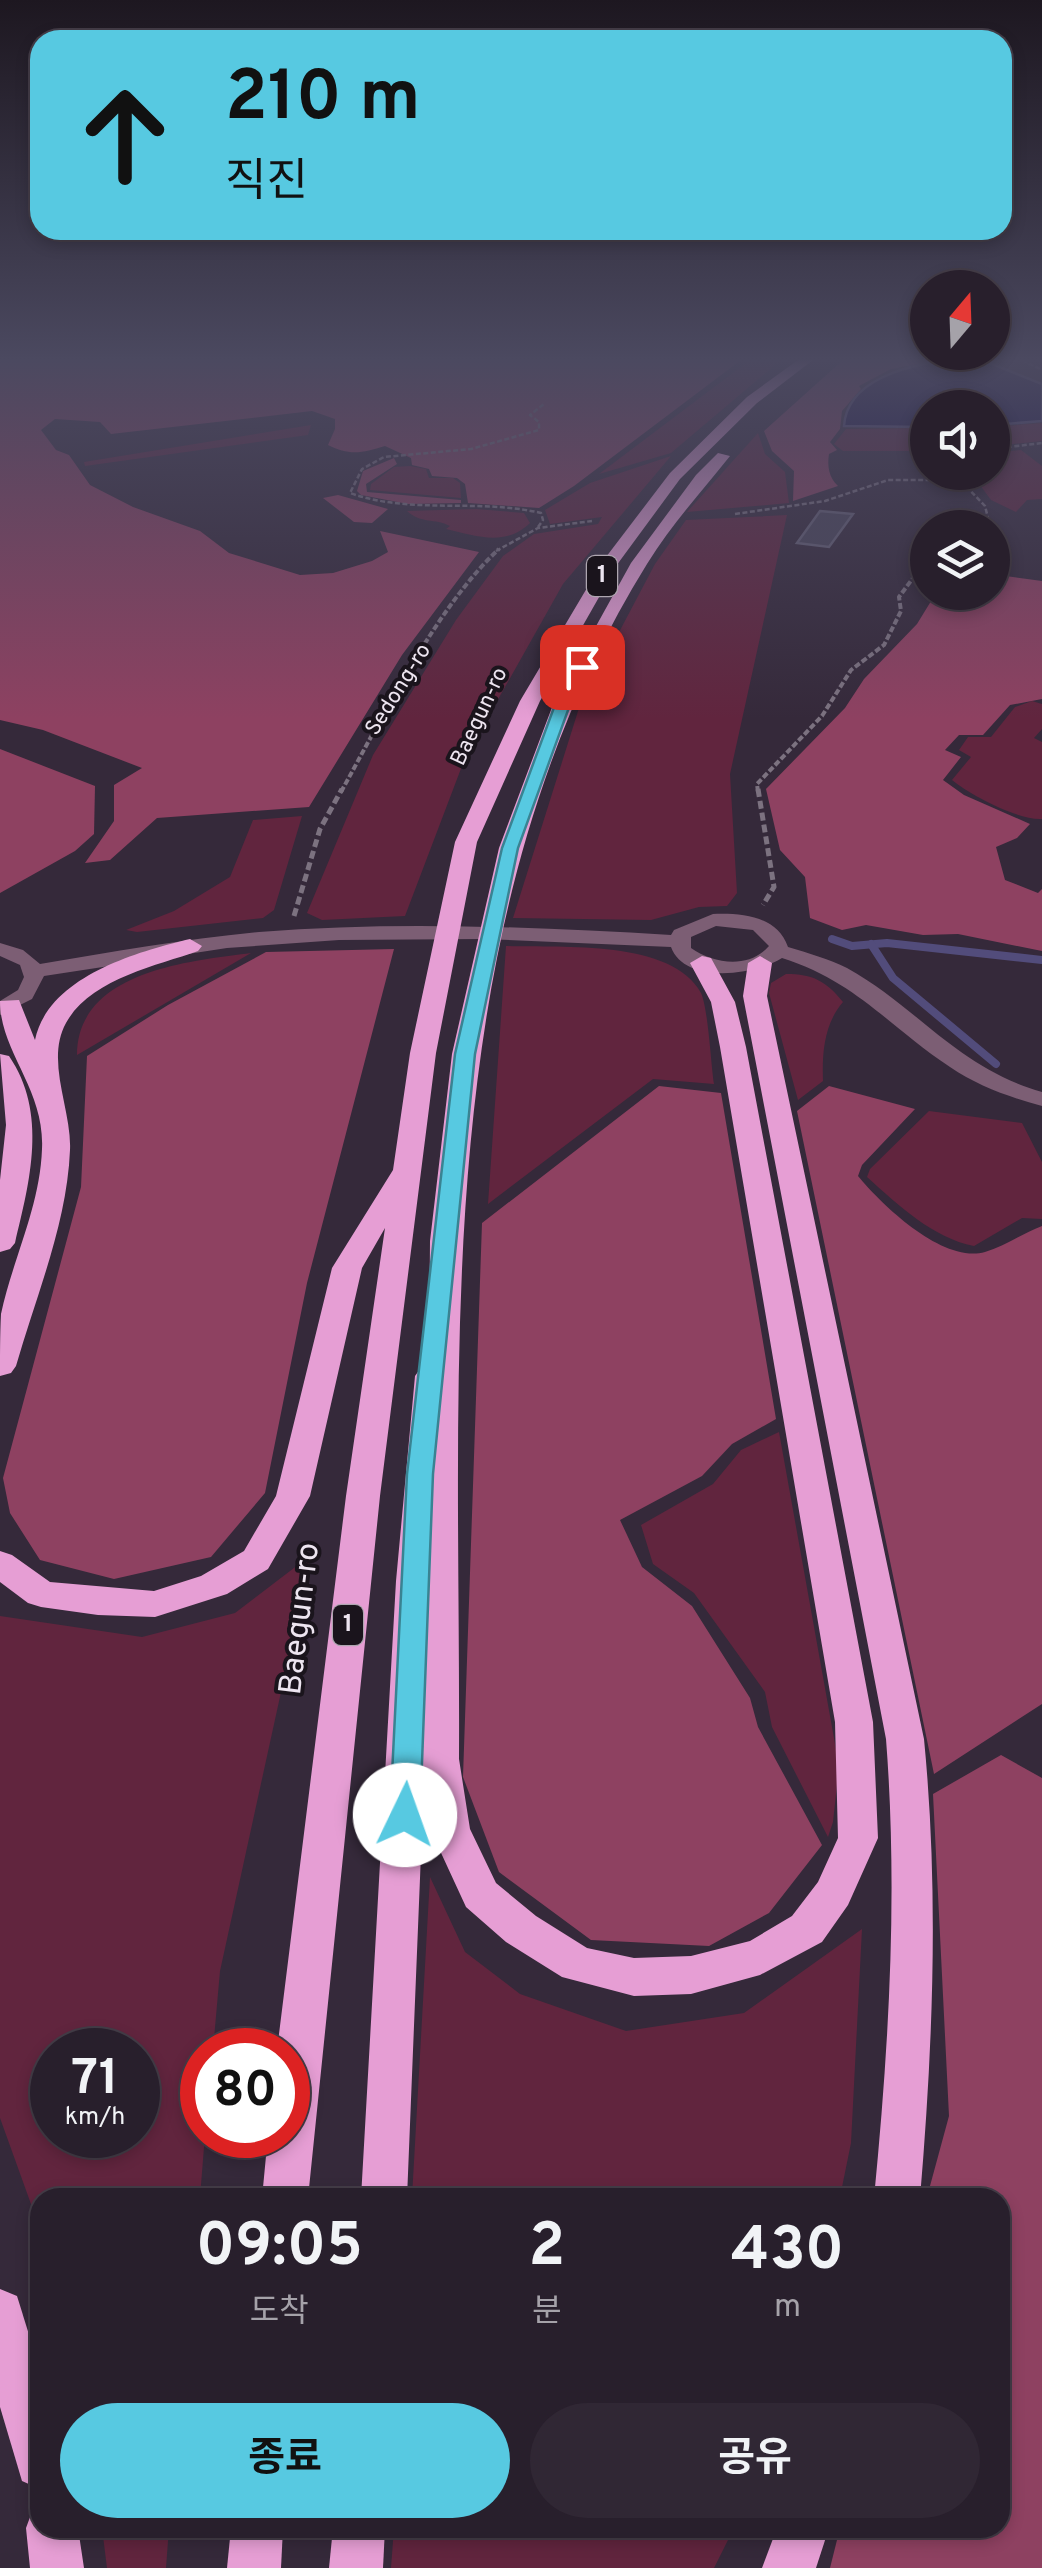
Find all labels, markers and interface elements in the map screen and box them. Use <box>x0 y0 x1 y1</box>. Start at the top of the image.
text: 210 m <box>225 56 421 145</box>
icon: ahead <box>60 70 190 200</box>
text: 직진 <box>225 155 308 212</box>
north arrow <box>910 270 1010 370</box>
map controls <box>910 270 1010 610</box>
button: sound <box>910 390 1010 490</box>
button: layers <box>910 510 1010 610</box>
road number: 1 <box>587 556 617 596</box>
pin <box>540 625 625 710</box>
street label: Sedong-ro <box>360 639 438 741</box>
icon: arrive <box>555 640 610 695</box>
street label: Baegun-ro <box>446 664 514 770</box>
street label: Baegun-ro <box>272 1541 330 1697</box>
road number: 1 <box>333 1605 363 1645</box>
position arrow <box>353 1763 457 1867</box>
speed limit sign: 80 <box>180 2028 310 2158</box>
text: 71 <box>71 2049 119 2112</box>
text: km/h <box>65 2102 125 2134</box>
text: 09:05 <box>196 2211 363 2287</box>
text: 2 <box>529 2211 565 2287</box>
text: 430 <box>731 2215 844 2291</box>
text: m <box>774 2288 801 2328</box>
text: 도착 <box>250 2293 309 2333</box>
text: 분 <box>532 2293 562 2333</box>
button: 종료 <box>60 2403 510 2518</box>
button: 공유 <box>530 2403 980 2518</box>

